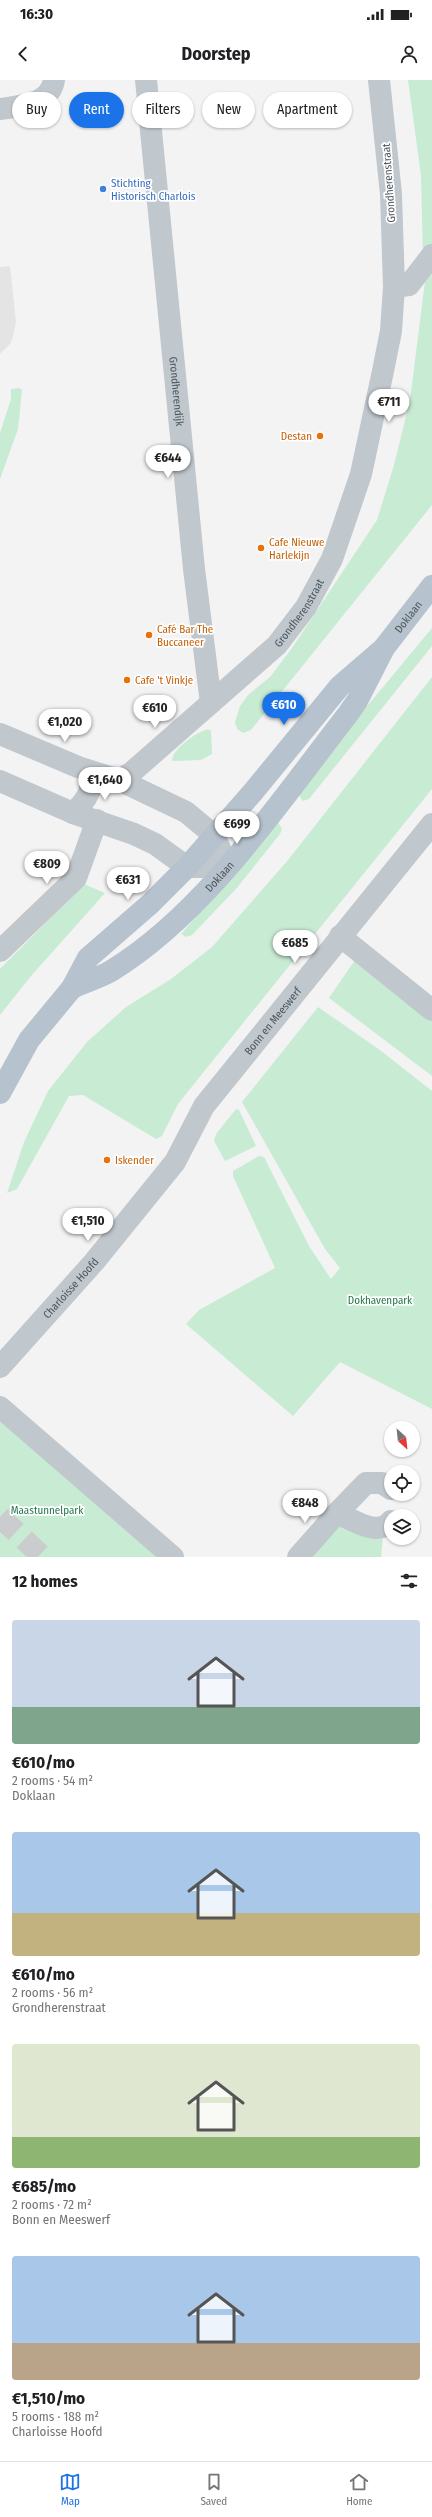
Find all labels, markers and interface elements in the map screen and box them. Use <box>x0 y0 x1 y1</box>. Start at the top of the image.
text: 16:30 <box>20 5 53 23</box>
icon: back <box>12 43 34 65</box>
text: Doorstep <box>181 43 251 65</box>
icon: person <box>398 43 420 65</box>
chip: Buy <box>12 92 61 128</box>
chip: Rent <box>69 92 124 128</box>
chip: Filters <box>132 92 194 128</box>
chip: New <box>202 92 255 128</box>
chip: Apartment <box>263 92 352 128</box>
street label: Grondherenstraat <box>380 143 398 223</box>
place label: Stichting Historisch Charlois <box>111 177 196 203</box>
marker: Stichting Historisch Charlois <box>98 184 108 194</box>
street label: Grondherendijk <box>167 356 187 428</box>
pin: €711 <box>365 389 413 423</box>
text: €711 <box>377 394 401 409</box>
place label: Destan <box>281 430 312 443</box>
marker: Destan <box>315 431 325 441</box>
pin: €644 <box>144 445 192 479</box>
text: €644 <box>155 450 181 465</box>
place label: Cafe Nieuwe Harlekijn <box>269 536 324 562</box>
marker: Cafe Nieuwe Harlekijn <box>256 543 266 553</box>
street label: Grondherenstraat <box>271 576 327 650</box>
street label: Doklaan <box>392 598 425 635</box>
place label: Café Bar The Buccaneer <box>157 623 213 649</box>
marker: Café Bar The Buccaneer <box>144 630 154 640</box>
place label: Cafe 't Vinkje <box>135 674 193 687</box>
marker: Cafe 't Vinkje <box>122 675 132 685</box>
pin: €610 <box>260 692 308 726</box>
pin: €610 <box>131 695 179 729</box>
text: €610 <box>271 697 297 712</box>
text: €610 <box>142 700 168 715</box>
pin: €1,020 <box>32 709 98 743</box>
text: €1,020 <box>48 714 82 729</box>
pin: €1,640 <box>72 767 138 801</box>
text: €1,640 <box>87 772 123 787</box>
pin: €699 <box>213 811 261 845</box>
text: €699 <box>224 816 250 831</box>
pin: €809 <box>23 851 71 885</box>
text: €809 <box>33 856 61 871</box>
street label: Doklaan <box>202 858 237 894</box>
pin: €631 <box>104 867 152 901</box>
text: €631 <box>116 872 140 887</box>
pin: €685 <box>271 930 319 964</box>
text: €685 <box>282 935 308 950</box>
street label: Bonn en Meeswerf <box>242 984 304 1057</box>
place label: Iskender <box>115 1154 154 1167</box>
marker: Iskender <box>102 1155 112 1165</box>
pin: €1,510 <box>55 1208 121 1242</box>
text: €1,510 <box>71 1213 105 1228</box>
street label: Charloisse Hoofd <box>40 1255 101 1321</box>
park label: Dokhavenpark <box>348 1294 413 1307</box>
north arrow <box>384 1421 420 1457</box>
map controls <box>384 1421 420 1545</box>
button: locate <box>384 1465 420 1501</box>
pin: €848 <box>281 1490 329 1524</box>
text: €848 <box>291 1495 319 1510</box>
park label: Maastunnelpark <box>11 1504 84 1517</box>
button: layers <box>384 1509 420 1545</box>
icon: filters <box>398 1570 420 1592</box>
text: 12 homes <box>12 1571 78 1592</box>
icon: home <box>180 1646 252 1718</box>
text: €610/mo <box>12 1752 75 1773</box>
text: 2 rooms · 54 m² <box>12 1773 93 1788</box>
text: Doklaan <box>12 1788 55 1803</box>
icon: home <box>180 1858 252 1930</box>
text: €610/mo <box>12 1964 75 1985</box>
text: 2 rooms · 56 m² <box>12 1985 93 2000</box>
text: Grondherenstraat <box>12 2000 106 2015</box>
icon: home <box>180 2070 252 2142</box>
text: €685/mo <box>12 2176 76 2197</box>
text: 2 rooms · 72 m² <box>12 2197 92 2212</box>
text: Bonn en Meeswerf <box>12 2212 110 2227</box>
icon: home <box>180 2282 252 2354</box>
text: €1,510/mo <box>12 2388 85 2409</box>
text: 5 rooms · 188 m² <box>12 2409 99 2424</box>
text: Charloisse Hoofd <box>12 2424 103 2439</box>
tab: Map <box>59 2471 81 2508</box>
tab: Saved <box>200 2471 227 2508</box>
tab: Home <box>346 2471 373 2508</box>

